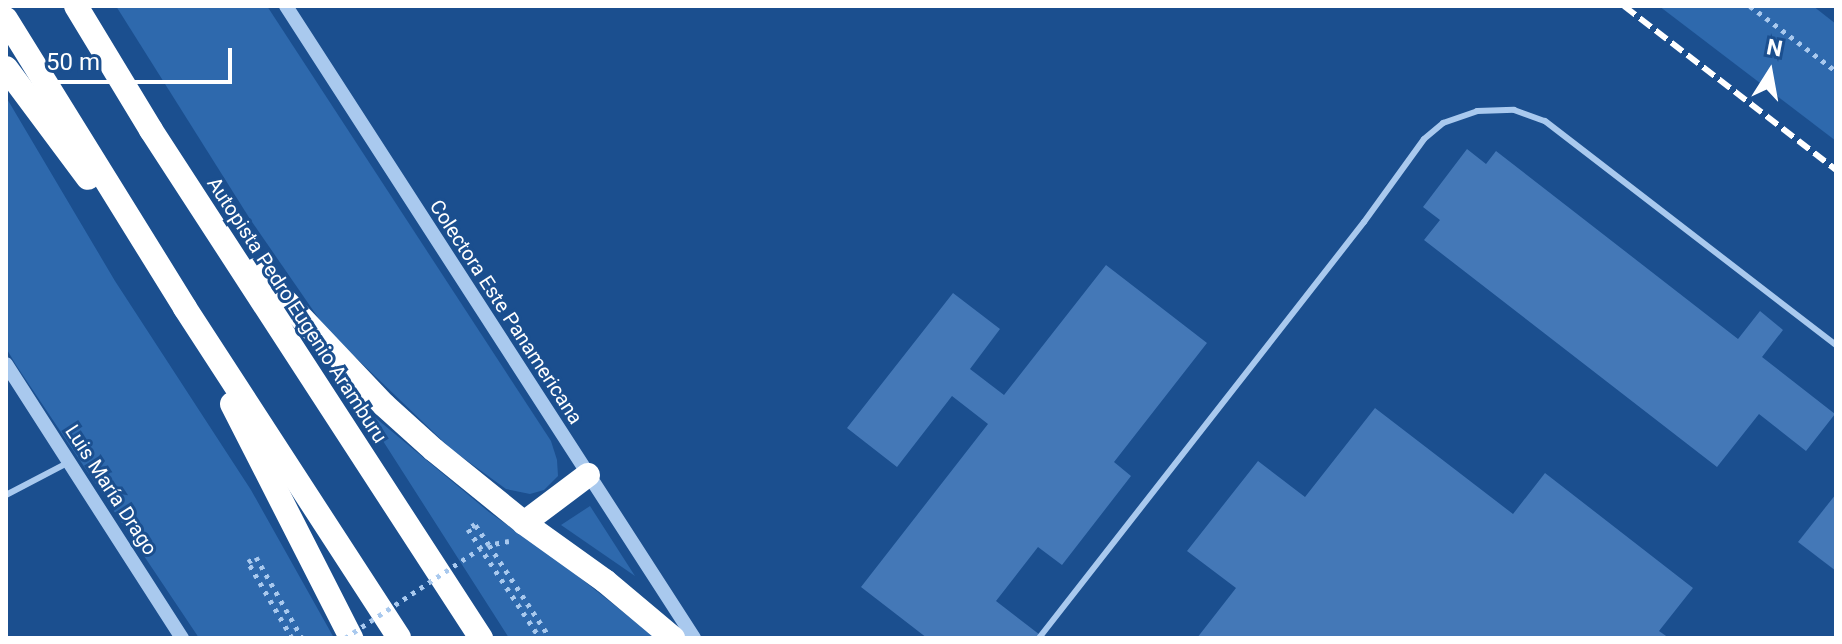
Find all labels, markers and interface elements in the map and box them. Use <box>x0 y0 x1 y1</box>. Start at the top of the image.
scale bar <box>36 32 236 82</box>
north arrow <box>1730 32 1810 112</box>
text: N <box>1765 34 1785 62</box>
text: 50 m <box>46 48 100 76</box>
street label: Autopista Pedro Eugenio Aramburu <box>202 173 392 447</box>
street label: Colectora Este Panamericana <box>424 195 588 429</box>
street label: Luis María Drago <box>60 420 162 560</box>

